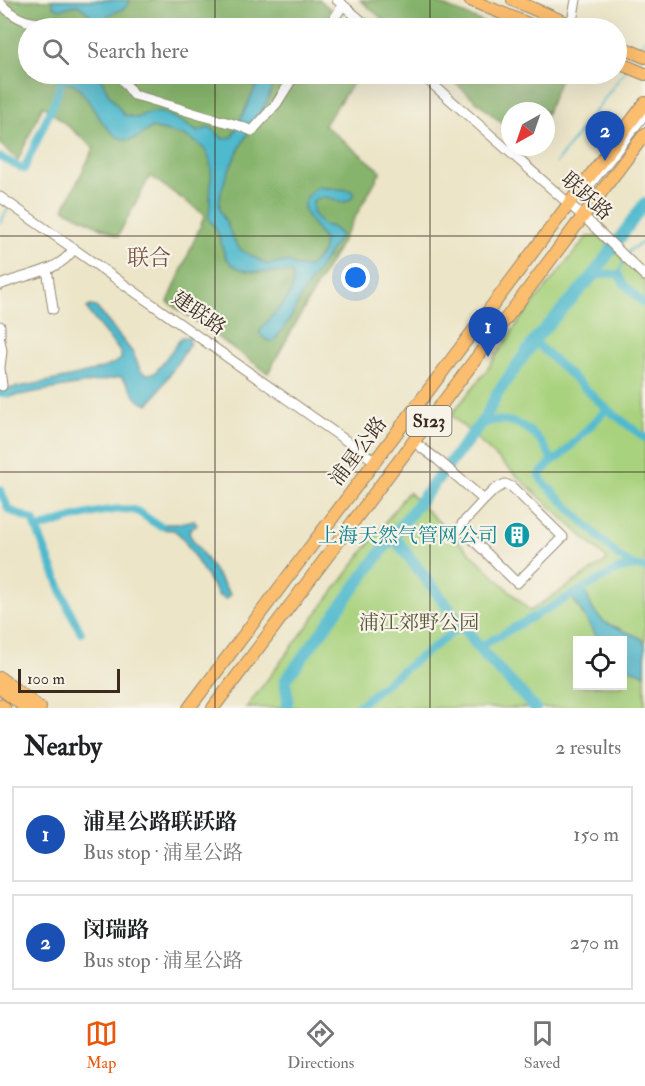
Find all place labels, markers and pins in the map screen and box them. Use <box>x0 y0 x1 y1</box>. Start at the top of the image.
pin: 2 <box>586 112 624 161</box>
pin: 1 <box>468 308 508 357</box>
building icon: 上海天然气管网公司 <box>502 520 532 550</box>
place label: 上海天然气管网公司 <box>318 523 498 548</box>

